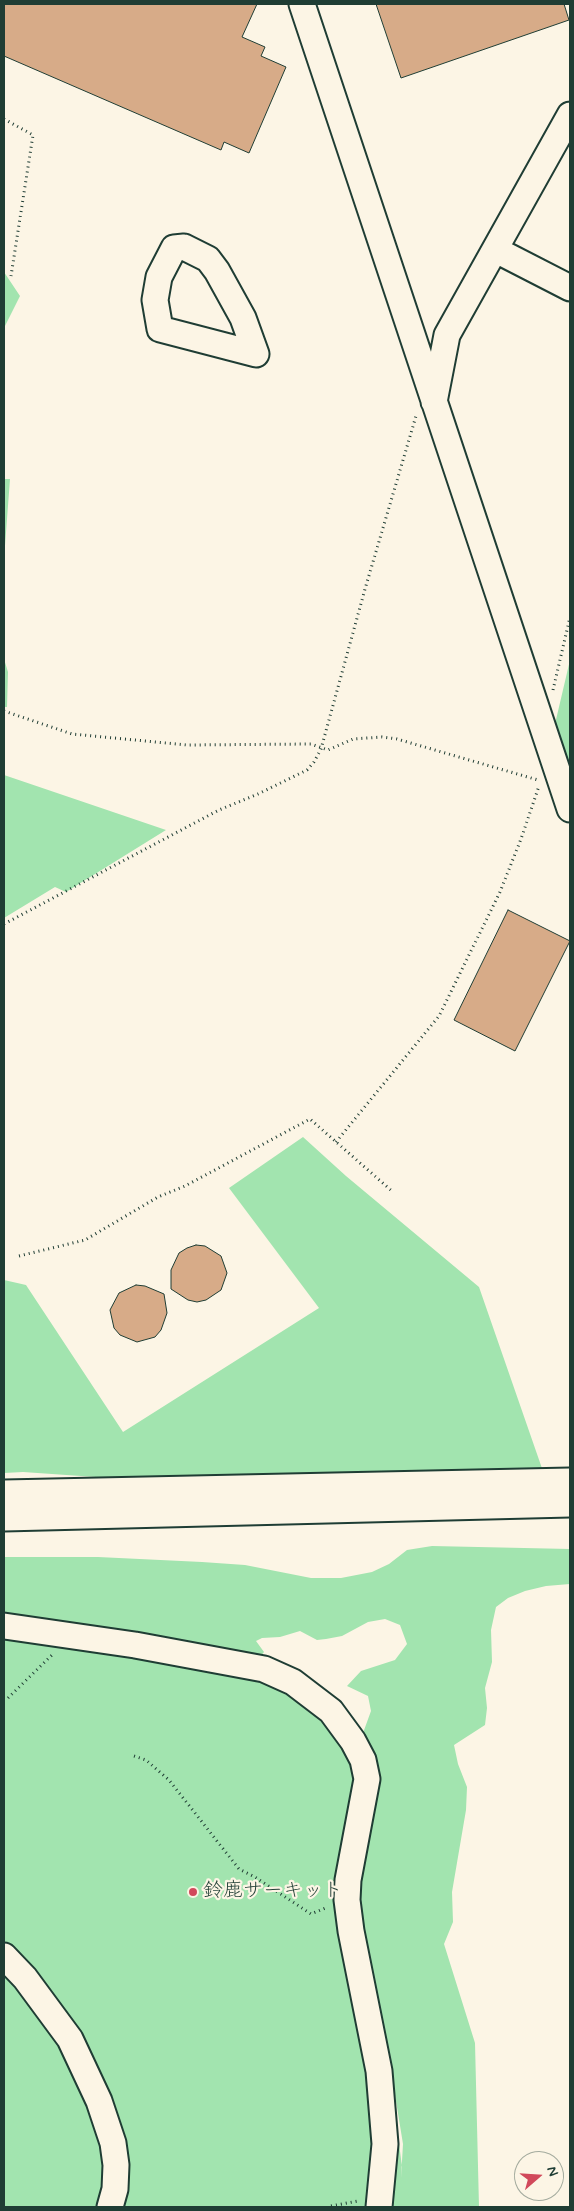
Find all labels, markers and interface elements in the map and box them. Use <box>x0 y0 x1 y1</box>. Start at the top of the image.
place label: 鈴鹿サーキット <box>203 1880 343 1904</box>
marker: 鈴鹿サーキット <box>187 1886 199 1898</box>
north arrow <box>514 2151 564 2201</box>
text: N <box>542 2164 562 2179</box>

